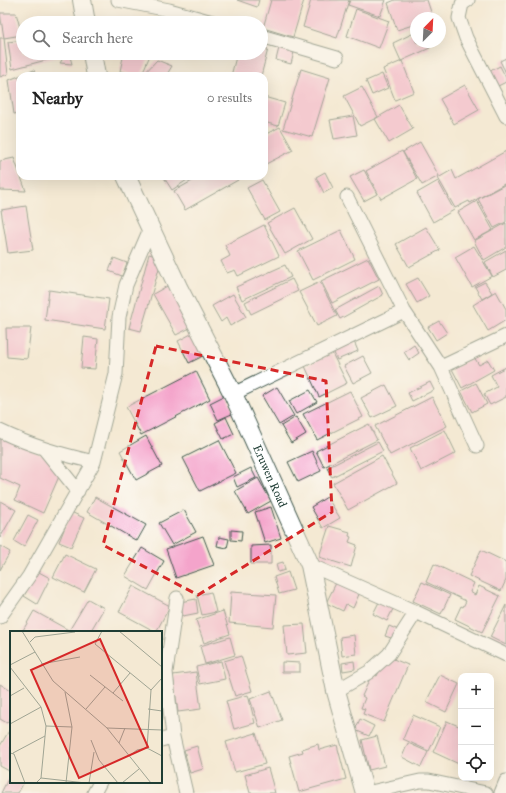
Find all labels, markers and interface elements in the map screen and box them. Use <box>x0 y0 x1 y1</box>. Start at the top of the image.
north arrow <box>410 12 446 48</box>
search box <box>16 16 268 60</box>
icon: search <box>30 27 52 49</box>
text: Search here <box>62 29 133 47</box>
text: Nearby <box>32 88 83 109</box>
text: 0 results <box>207 90 252 106</box>
street label: Eruwen Road <box>250 443 290 509</box>
inset map <box>10 631 162 783</box>
map controls <box>458 673 494 781</box>
button: + <box>458 673 494 709</box>
button: − <box>458 709 494 745</box>
button: locate <box>458 745 494 781</box>

